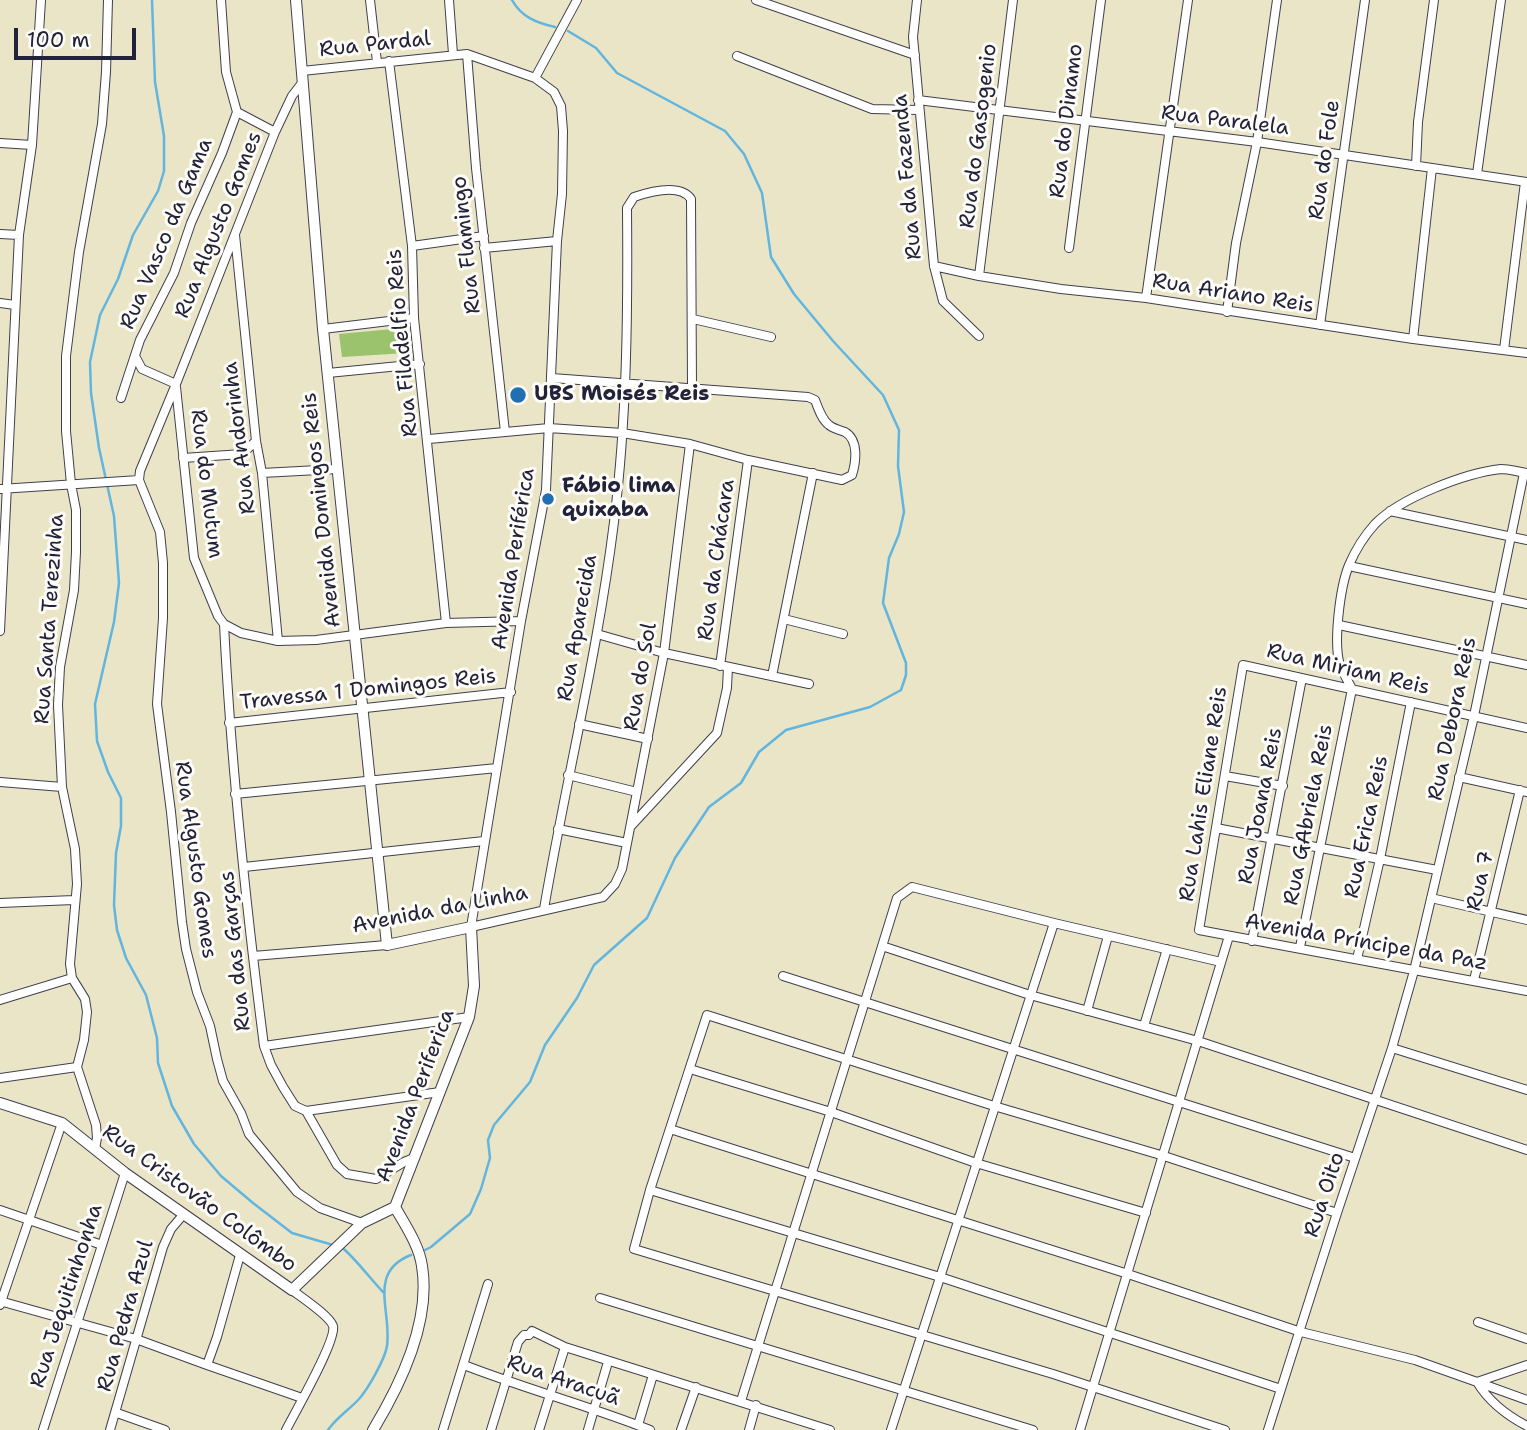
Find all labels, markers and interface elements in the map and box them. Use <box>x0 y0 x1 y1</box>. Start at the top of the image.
scale bar <box>18 14 140 58</box>
text: 100 m <box>27 26 90 54</box>
street label: Rua Pardal <box>318 27 432 63</box>
street label: Rua do Gasogenio <box>955 42 1003 230</box>
street label: Rua do Dinamo <box>1045 42 1089 200</box>
street label: Rua da Fazenda <box>888 93 928 261</box>
street label: Rua do Fole <box>1304 98 1346 222</box>
street label: Rua Paralela <box>1160 101 1290 141</box>
street label: Rua Algusto Gomes <box>170 128 268 322</box>
street label: Rua Vasco da Gama <box>115 135 219 333</box>
street label: Rua Flamingo <box>447 175 487 315</box>
street label: Rua Filadelfio Reis <box>382 248 424 438</box>
street label: Rua Ariano Reis <box>1150 269 1316 319</box>
street label: Rua Andorinha <box>218 360 262 516</box>
place label: UBS Moisés Reis <box>534 382 709 408</box>
marker: UBS Moisés Reis <box>508 385 528 405</box>
street label: Avenida Domingos Reis <box>297 391 347 629</box>
street label: Rua do Mutum <box>184 408 228 560</box>
street label: Avenida Periférica <box>487 466 541 652</box>
place label: Fábio lima quixaba <box>562 474 675 524</box>
street label: Rua da Chácara <box>693 478 741 642</box>
marker: Fábio lima quixaba <box>540 491 556 507</box>
street label: Rua Santa Terezinha <box>30 513 70 725</box>
street label: Rua Aparecida <box>553 553 603 703</box>
street label: Rua do Sol <box>619 621 663 733</box>
street label: Rua Debora Reis <box>1423 635 1483 803</box>
street label: Rua Miriam Reis <box>1264 639 1432 701</box>
street label: Travessa 1 Domingos Reis <box>239 664 497 716</box>
street label: Rua Lahis Eliane Reis <box>1175 685 1233 903</box>
street label: Rua GAbriela Reis <box>1279 722 1339 908</box>
street label: Rua Joana Reis <box>1233 726 1289 886</box>
street label: Rua Erica Reis <box>1340 753 1394 901</box>
street label: Rua Algusto Gomes <box>169 760 221 960</box>
street label: Rua 7 <box>1462 849 1500 913</box>
street label: Rua das Garças <box>215 870 257 1032</box>
street label: Avenida da Linha <box>350 881 530 939</box>
street label: Avenida Príncipe da Paz <box>1243 909 1489 977</box>
street label: Avenida Periferica <box>371 1006 461 1186</box>
street label: Rua Cristovão Colômbo <box>97 1120 301 1278</box>
street label: Rua Oito <box>1299 1149 1351 1241</box>
street label: Rua Jequitinhonha <box>25 1201 109 1391</box>
street label: Rua Pedra Azul <box>92 1237 160 1395</box>
street label: Rua Aracuã <box>503 1350 623 1412</box>

